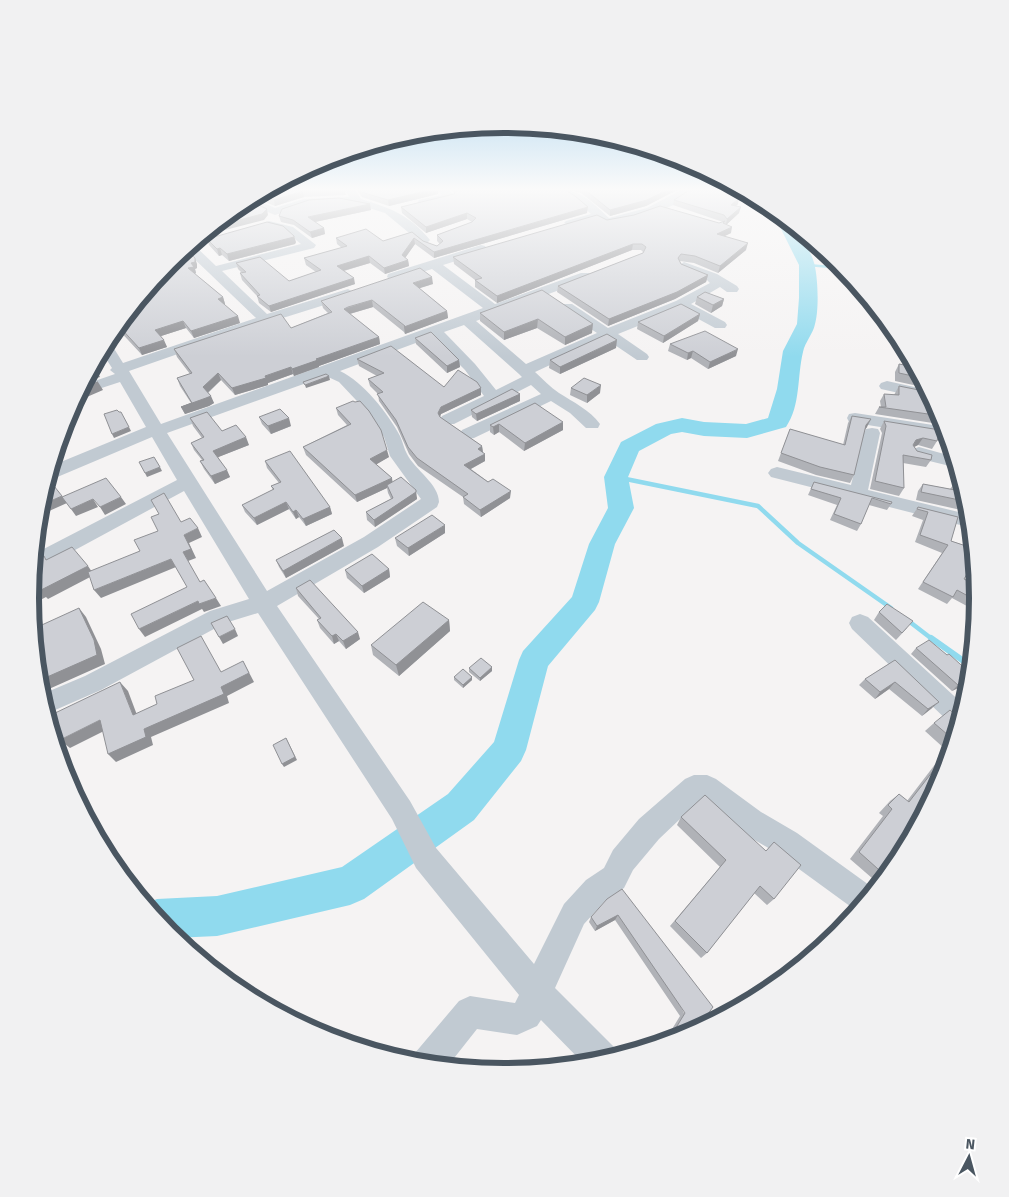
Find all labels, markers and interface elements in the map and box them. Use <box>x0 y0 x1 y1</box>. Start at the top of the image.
north arrow <box>944 1132 994 1182</box>
text: N <box>965 1136 976 1154</box>

